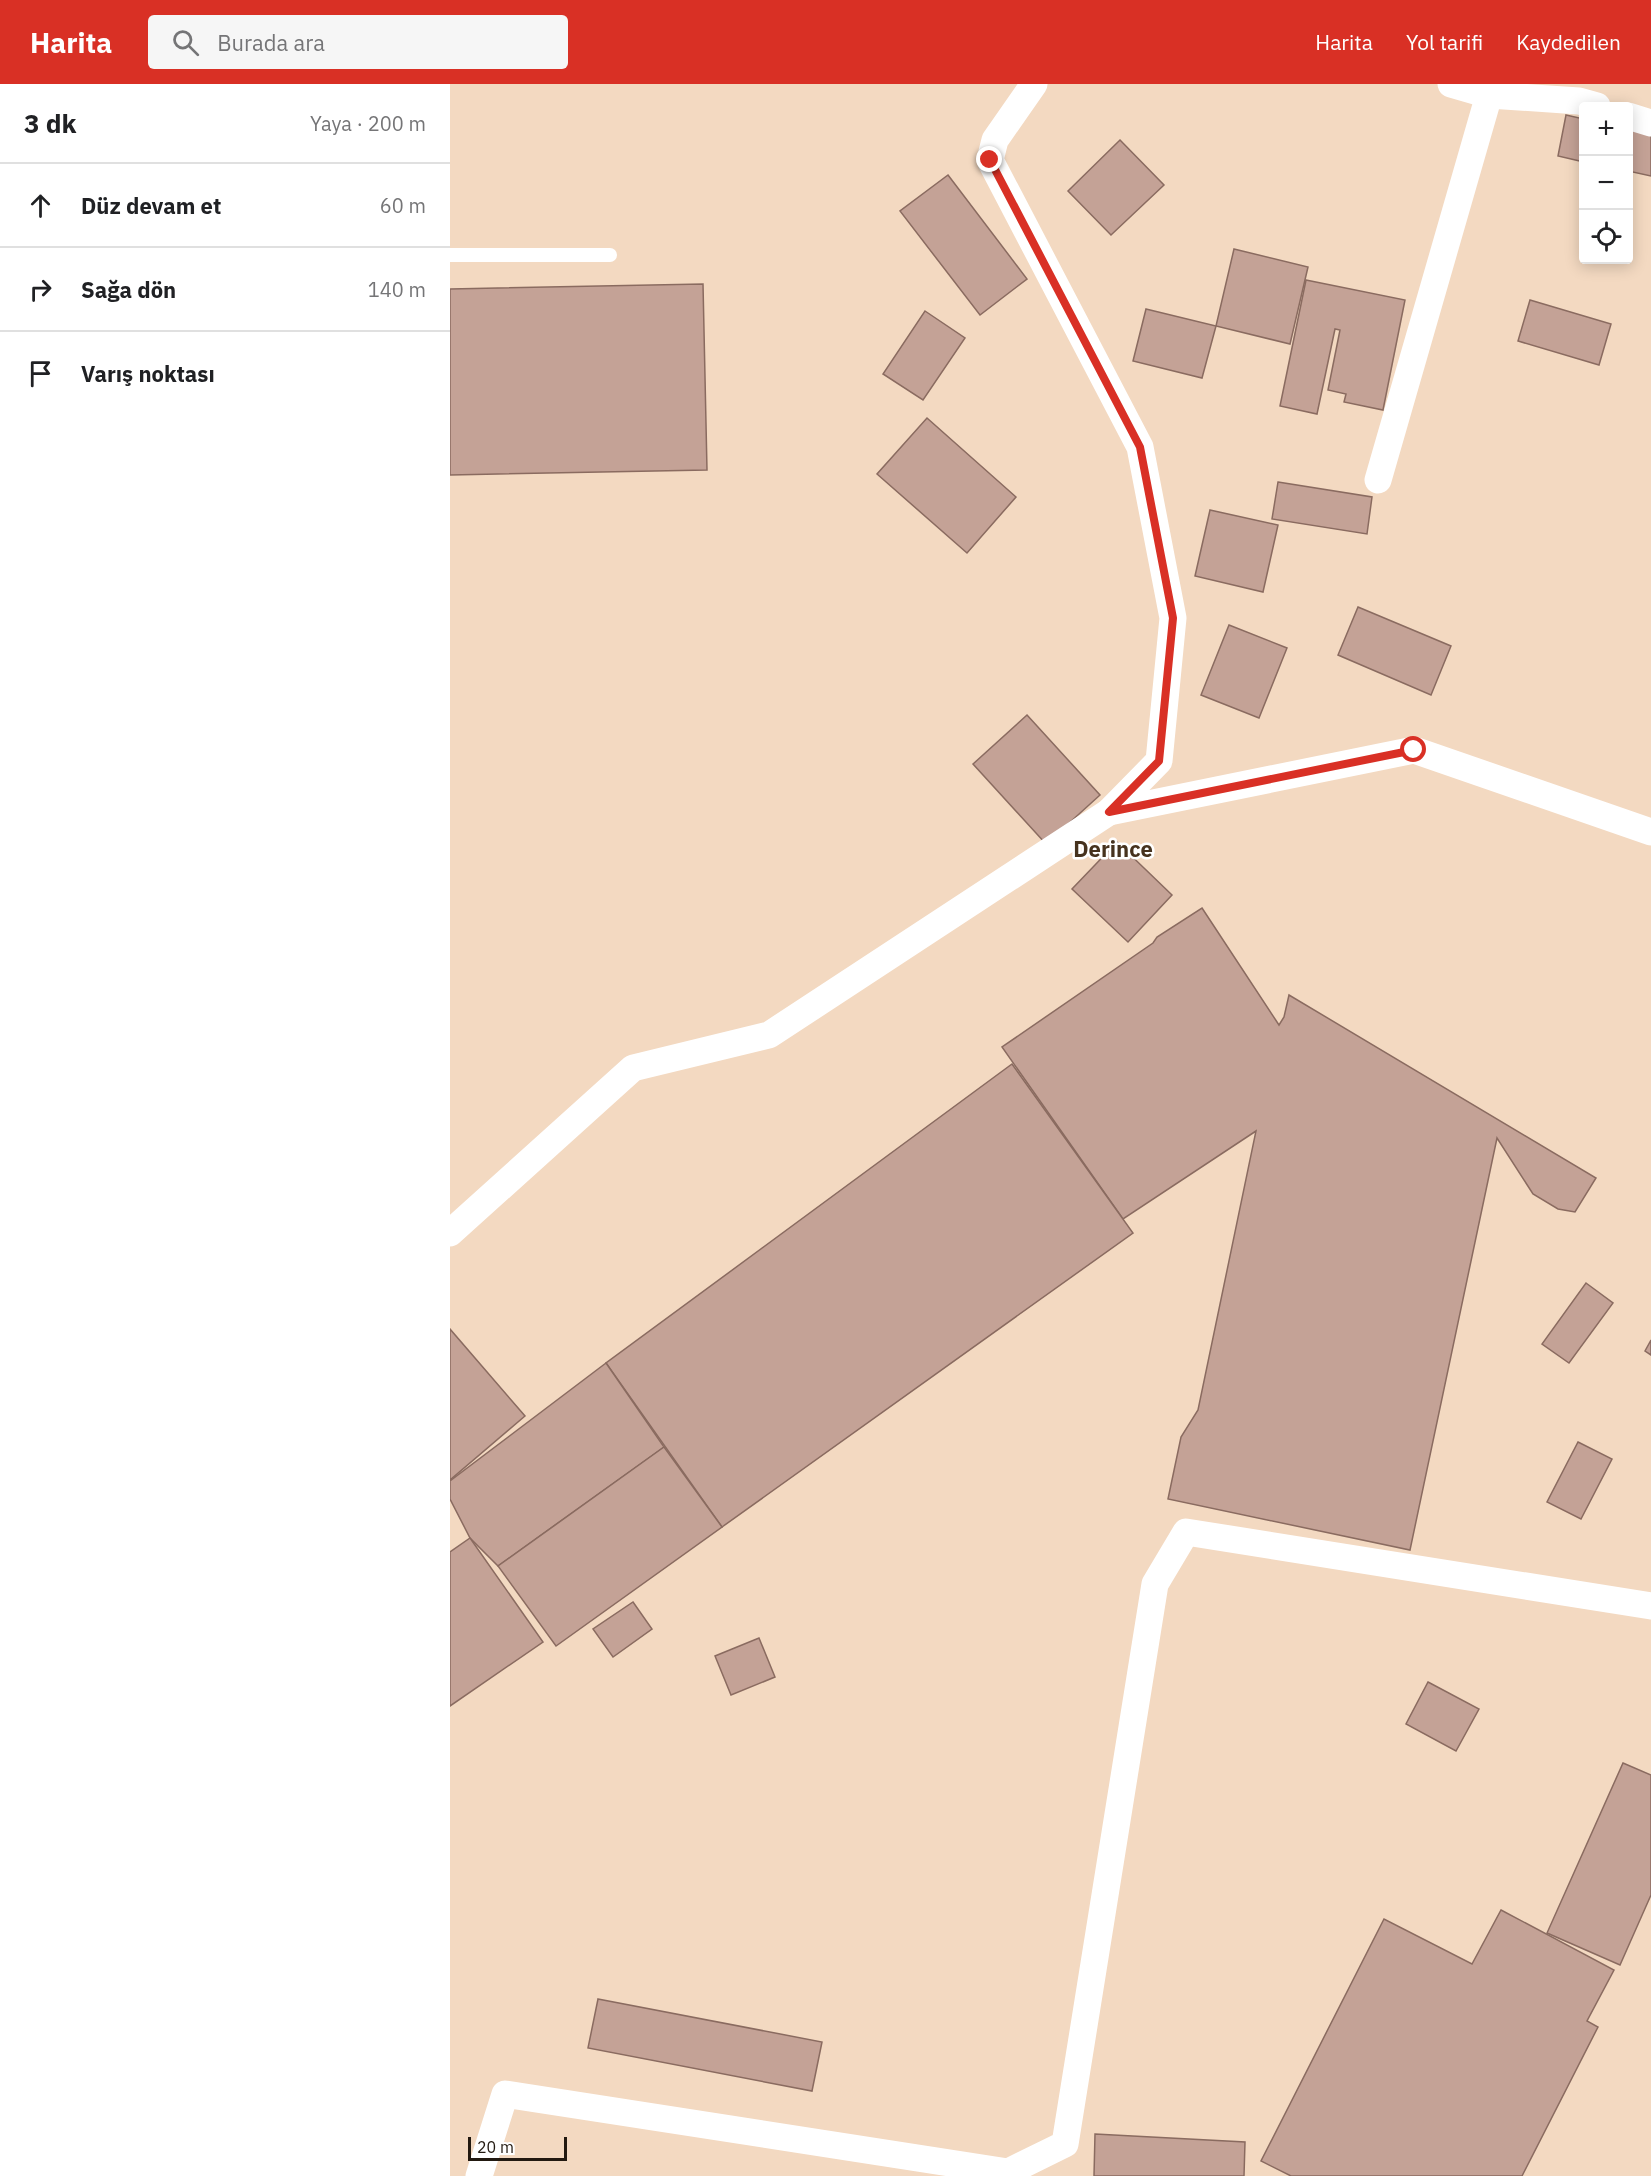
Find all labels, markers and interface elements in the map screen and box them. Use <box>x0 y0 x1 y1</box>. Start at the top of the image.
search box <box>148 15 568 69</box>
text: Harita <box>30 24 112 61</box>
icon: search <box>169 26 202 59</box>
text: Burada ara <box>217 28 325 57</box>
text: Harita <box>1315 28 1373 56</box>
text: Yol tarifi <box>1406 28 1483 56</box>
text: Kaydedilen <box>1516 28 1621 56</box>
map controls <box>1579 102 1633 264</box>
button: + <box>1579 102 1633 156</box>
text: 3 dk <box>24 106 77 140</box>
text: Yaya · 200 m <box>310 110 426 137</box>
route end <box>976 146 1002 172</box>
button: − <box>1579 156 1633 210</box>
icon: ahead <box>24 189 57 222</box>
text: Düz devam et <box>81 191 221 220</box>
text: 60 m <box>380 192 426 219</box>
button: locate <box>1579 210 1633 264</box>
icon: right <box>24 273 57 306</box>
text: Sağa dön <box>81 275 176 304</box>
text: 140 m <box>368 276 426 303</box>
icon: arrive <box>24 357 57 390</box>
text: Varış noktası <box>81 359 215 388</box>
route start <box>1400 736 1426 762</box>
district label: Derince <box>1073 834 1153 863</box>
scale bar <box>468 2134 567 2162</box>
text: 20 m <box>477 2137 514 2157</box>

